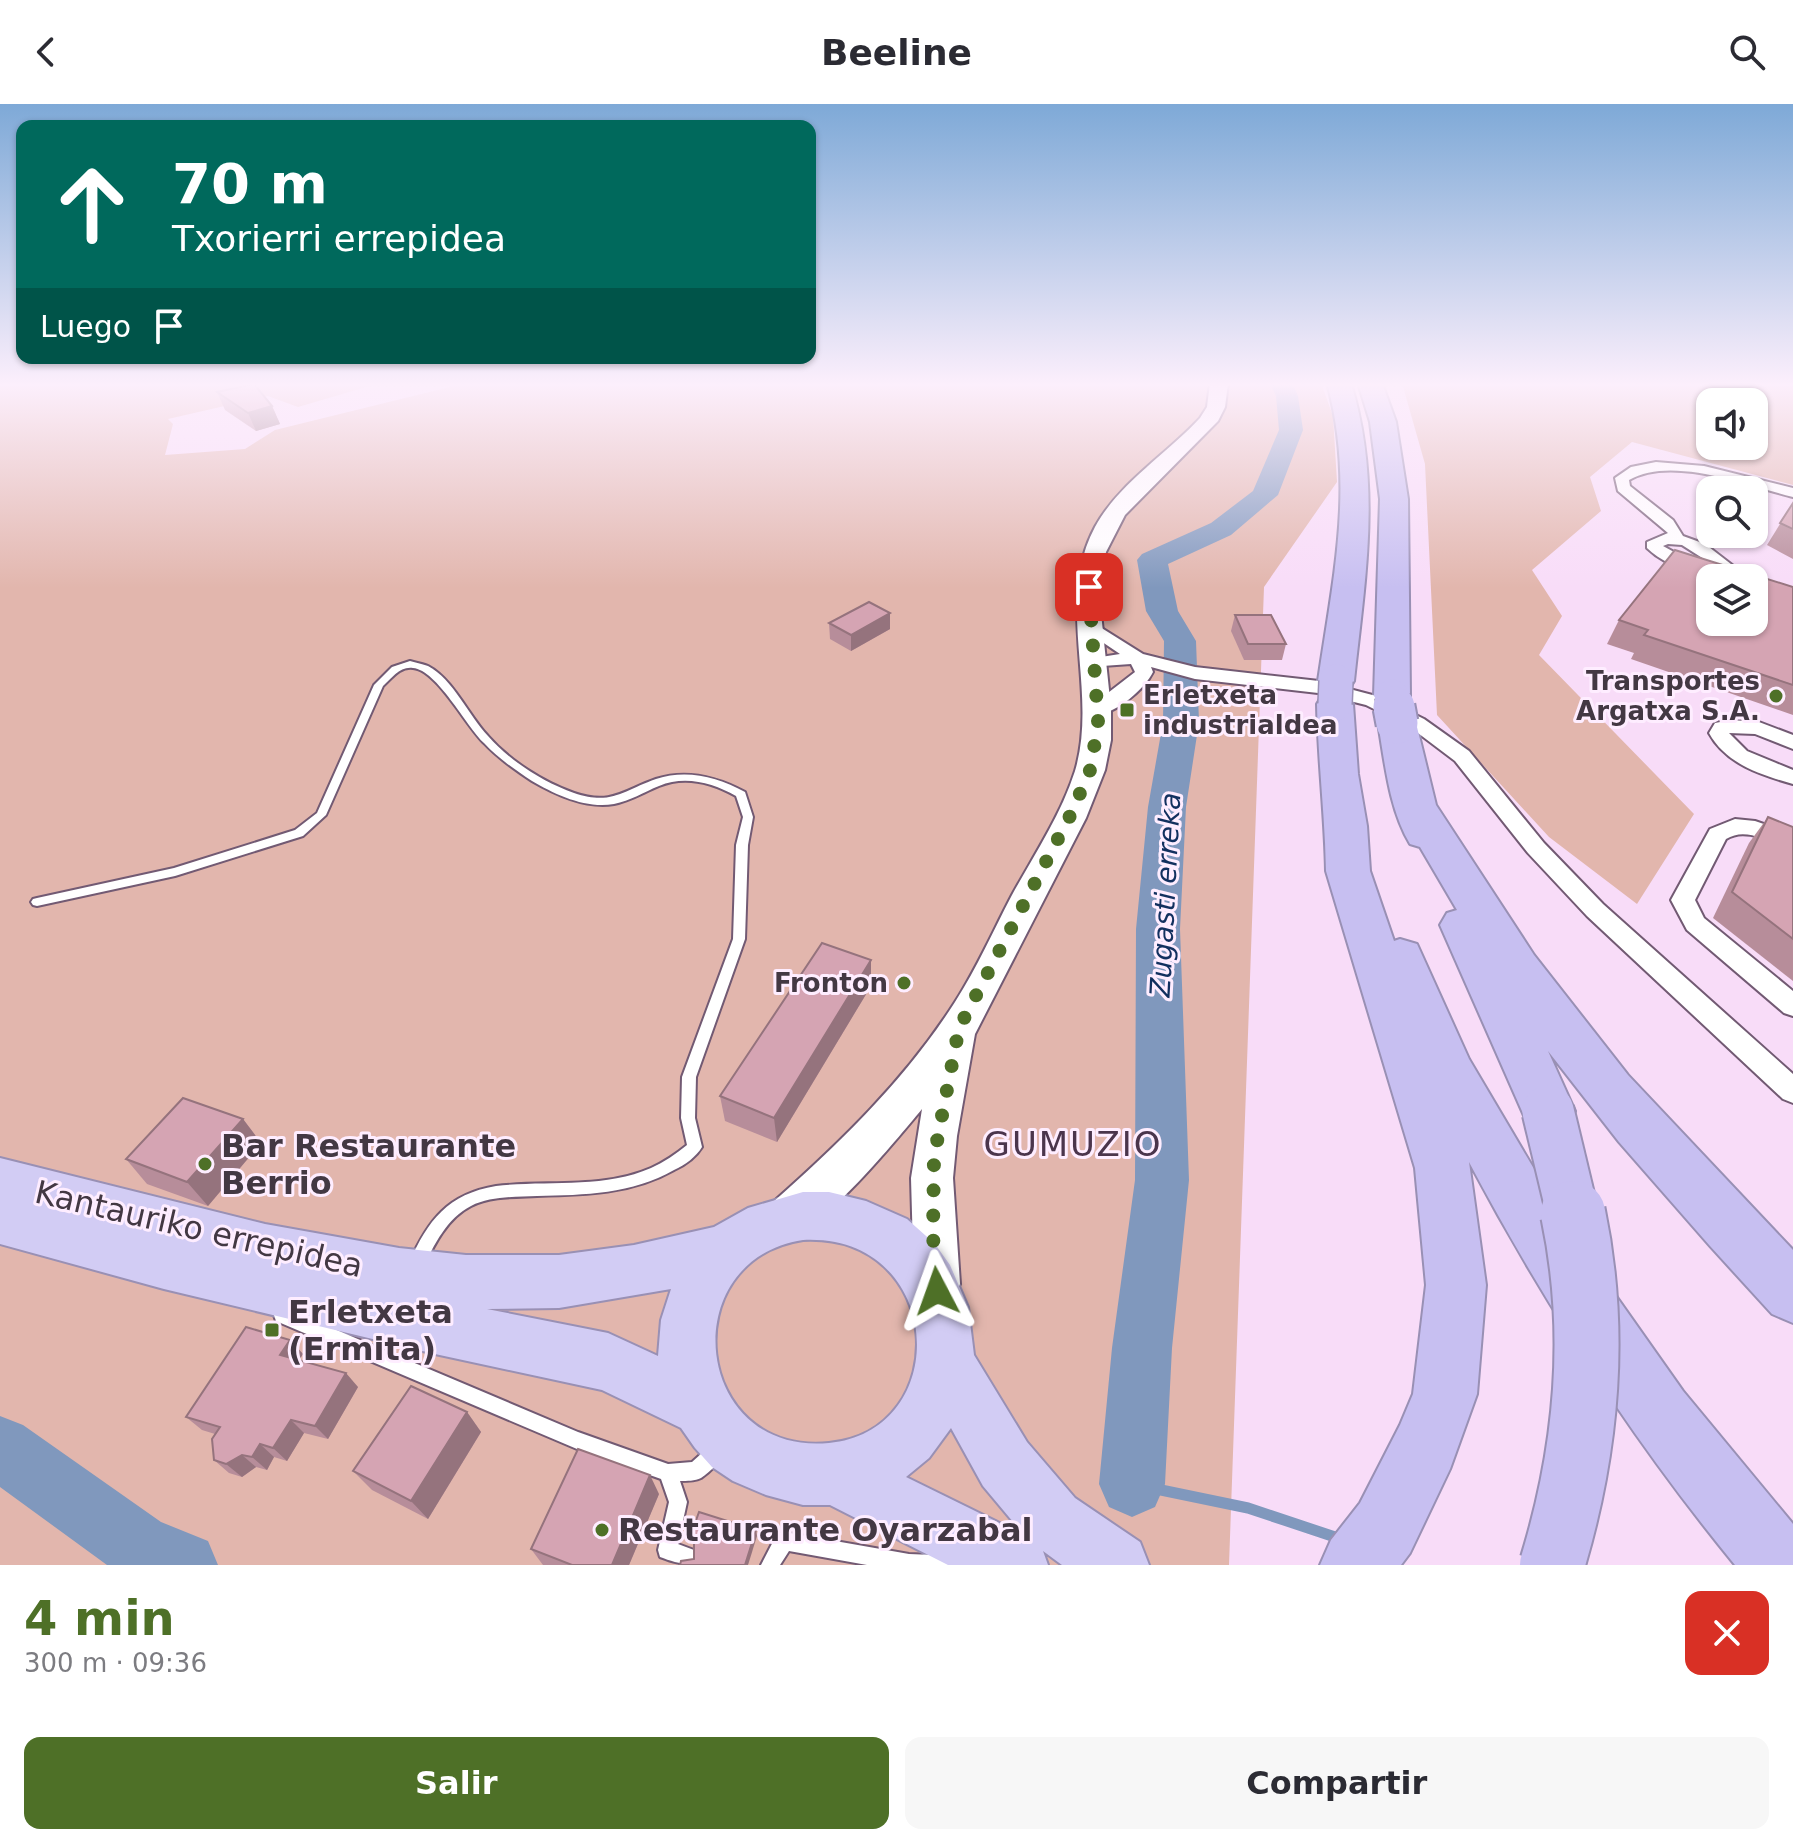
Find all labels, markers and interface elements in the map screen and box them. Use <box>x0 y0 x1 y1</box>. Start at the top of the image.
icon: back <box>24 30 68 74</box>
icon: search <box>1725 30 1769 74</box>
text: Beeline <box>821 32 972 73</box>
text: 70 m <box>172 151 328 216</box>
icon: ahead <box>40 152 144 256</box>
text: Txorierri errepidea <box>172 218 506 259</box>
icon: arrive <box>147 304 191 348</box>
text: Luego <box>40 309 131 344</box>
map controls <box>1696 388 1768 636</box>
button: sound <box>1696 388 1768 460</box>
button: search <box>1696 476 1768 548</box>
pin <box>1055 553 1123 621</box>
button: layers <box>1696 564 1768 636</box>
icon: arrive <box>1067 565 1111 609</box>
place label: Transportes Argatxa S.A. <box>1576 666 1760 726</box>
place label: Erletxeta industrialdea <box>1143 680 1337 740</box>
marker: Transportes Argatxa S.A. <box>1767 687 1785 705</box>
marker: Erletxeta industrialdea <box>1118 701 1136 719</box>
water label: Zugasti erreka <box>1144 792 1187 999</box>
place label: Fronton <box>774 968 888 998</box>
marker: Fronton <box>895 974 913 992</box>
district label: GUMUZIO <box>984 1124 1162 1164</box>
place label: Bar Restaurante Berrio <box>221 1127 516 1202</box>
marker: Bar Restaurante Berrio <box>196 1155 214 1173</box>
street label: Kantauriko errepidea <box>31 1173 367 1285</box>
position arrow <box>895 1249 979 1333</box>
place label: Erletxeta (Ermita) <box>288 1293 453 1368</box>
marker: Erletxeta (Ermita) <box>263 1321 281 1339</box>
place label: Restaurante Oyarzabal <box>618 1511 1032 1549</box>
marker: Restaurante Oyarzabal <box>593 1521 611 1539</box>
text: 4 min <box>24 1590 175 1646</box>
button: close <box>1685 1591 1769 1675</box>
text: 300 m · 09:36 <box>24 1648 207 1678</box>
button: Salir <box>24 1737 889 1829</box>
button: Compartir <box>905 1737 1769 1829</box>

